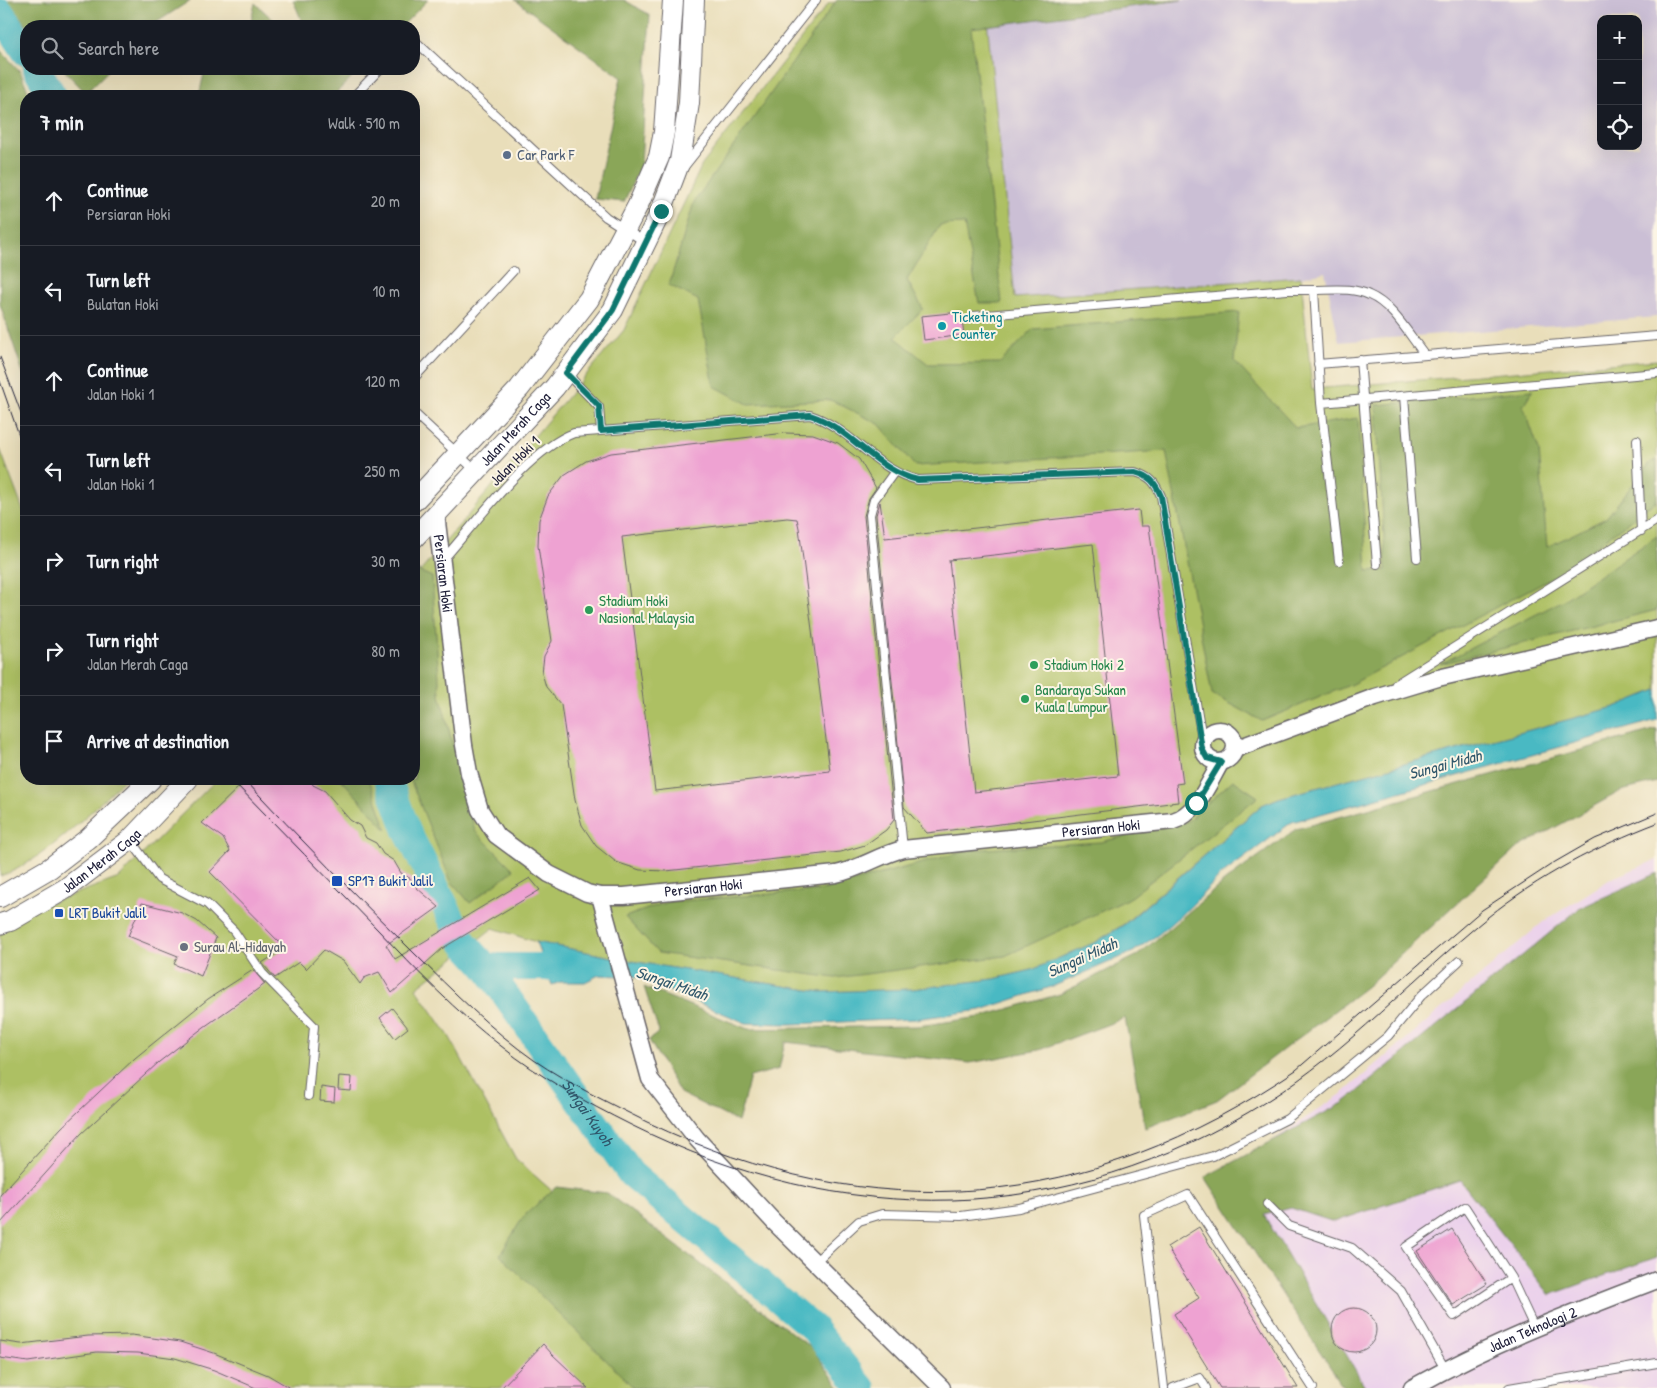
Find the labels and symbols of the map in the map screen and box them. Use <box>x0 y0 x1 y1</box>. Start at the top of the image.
place label: Car Park F <box>517 144 575 165</box>
marker: Car Park F <box>501 149 513 161</box>
route end <box>650 200 673 223</box>
place label: Ticketing Counter <box>952 306 1003 344</box>
marker: Ticketing Counter <box>936 320 948 332</box>
street label: Jalan Merah Caga <box>475 387 555 471</box>
street label: Jalan Hoki 1 <box>485 431 544 490</box>
street label: Persiaran Hoki <box>429 533 459 614</box>
place label: Stadium Hoki Nasional Malaysia <box>599 590 694 628</box>
marker: Stadium Hoki Nasional Malaysia <box>583 604 595 616</box>
place label: Stadium Hoki 2 <box>1044 654 1124 675</box>
marker: Stadium Hoki 2 <box>1028 659 1040 671</box>
place label: Bandaraya Sukan Kuala Lumpur <box>1035 679 1126 717</box>
marker: Bandaraya Sukan Kuala Lumpur <box>1019 693 1031 705</box>
water label: Sungai Midah <box>1406 743 1485 784</box>
route start <box>1185 792 1208 815</box>
street label: Persiaran Hoki <box>1061 813 1141 842</box>
street label: Jalan Merah Caga <box>57 824 145 898</box>
place label: SP17 Bukit Jalil <box>348 870 433 891</box>
street label: Persiaran Hoki <box>663 873 744 902</box>
marker: SP17 Bukit Jalil <box>330 874 344 888</box>
place label: LRT Bukit Jalil <box>69 902 146 923</box>
marker: LRT Bukit Jalil <box>53 907 65 919</box>
water label: Sungai Midah <box>1044 931 1121 982</box>
place label: Surau Al-Hidayah <box>194 936 286 957</box>
marker: Surau Al-Hidayah <box>178 941 190 953</box>
water label: Sungai Midah <box>633 961 712 1006</box>
water label: Sungai Kuyoh <box>557 1075 619 1151</box>
street label: Jalan Teknologi 2 <box>1485 1301 1580 1358</box>

